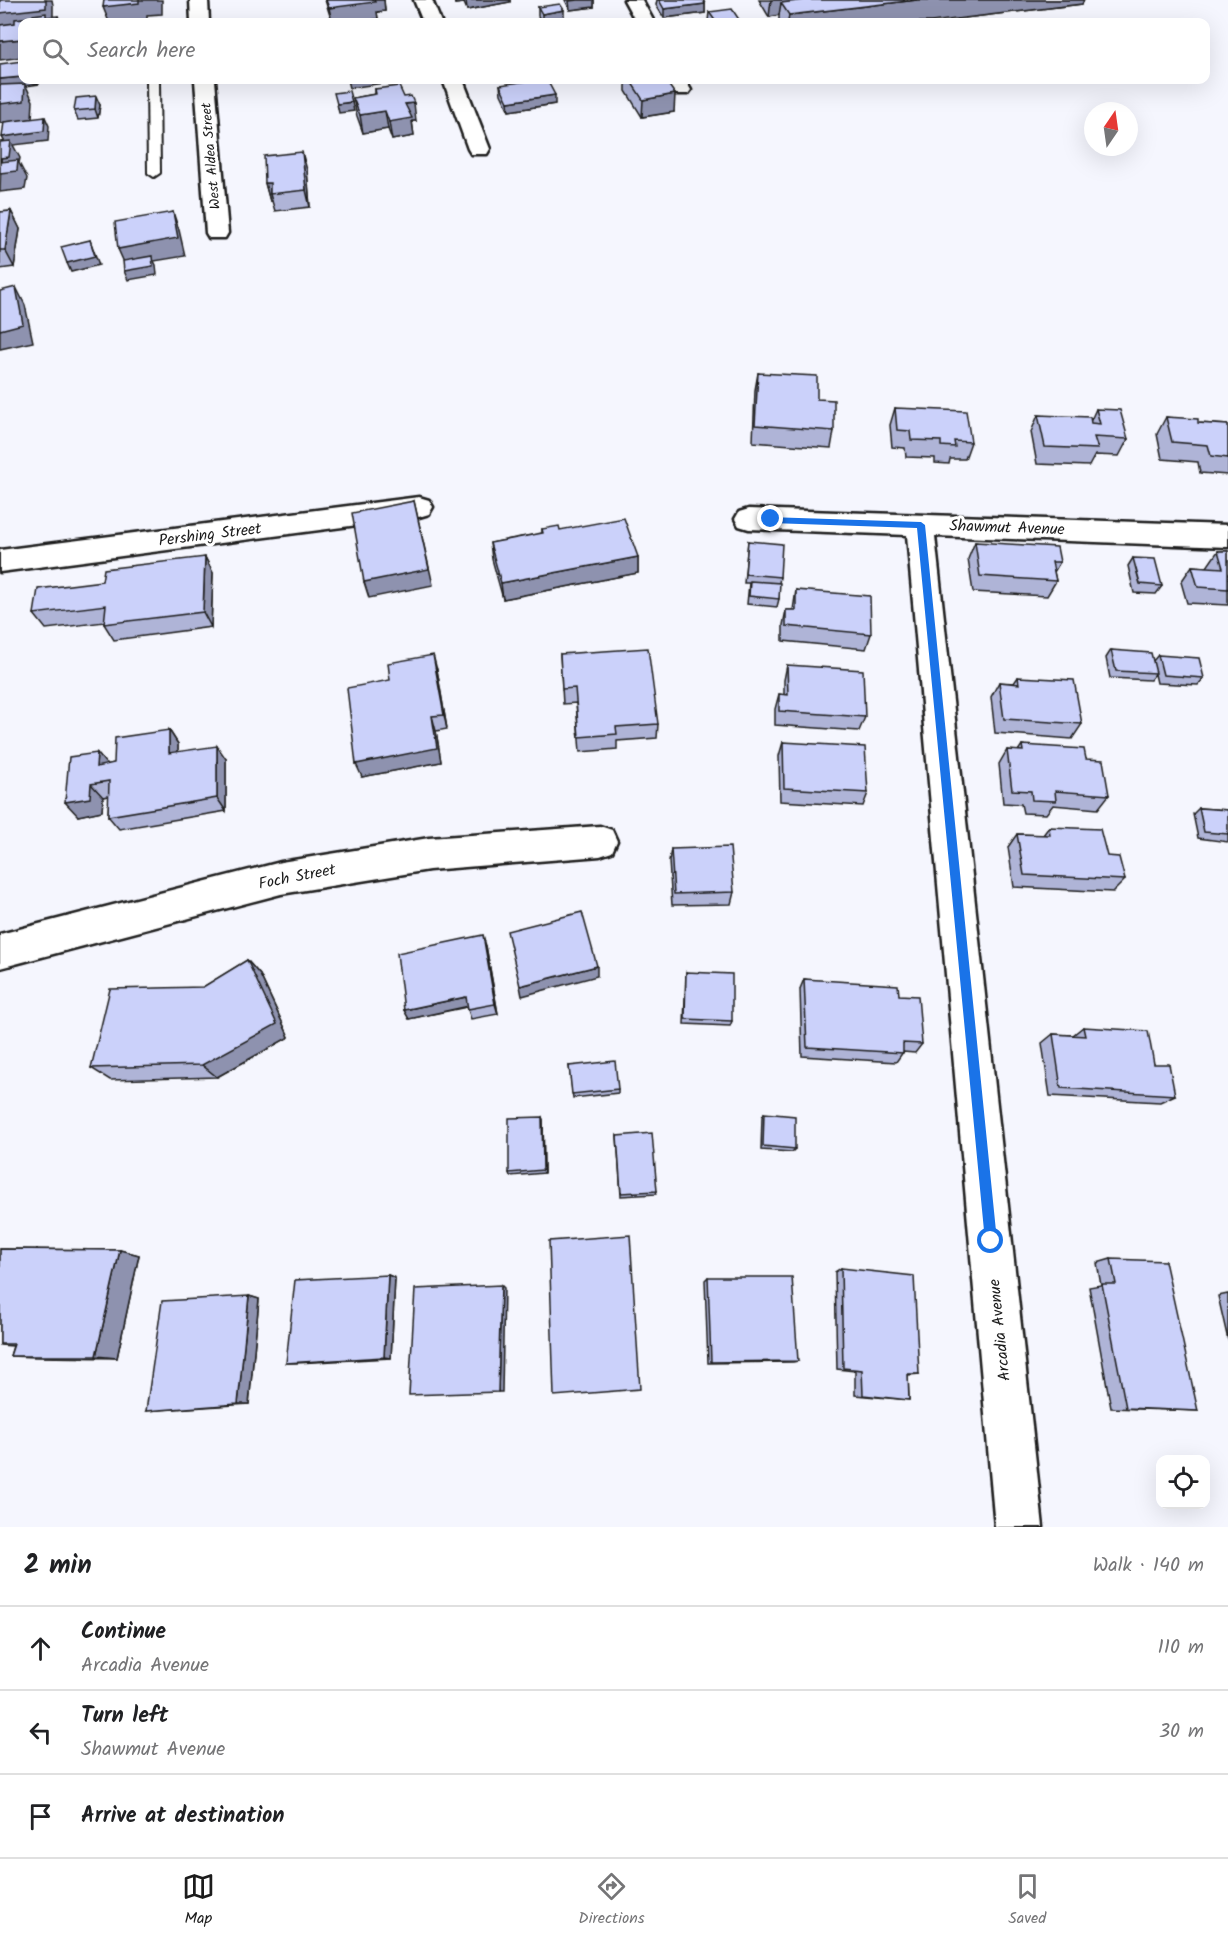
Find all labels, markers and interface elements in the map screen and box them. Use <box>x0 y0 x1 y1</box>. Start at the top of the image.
search box <box>18 18 1210 84</box>
text: Search here <box>87 34 195 69</box>
icon: search <box>39 35 72 68</box>
street label: West Aldea Street <box>195 101 227 210</box>
north arrow <box>1084 102 1138 156</box>
route end <box>757 505 783 531</box>
street label: Shawmut Avenue <box>949 513 1065 543</box>
street label: Pershing Street <box>157 516 264 554</box>
street label: Foch Street <box>256 857 339 897</box>
route start <box>977 1227 1003 1253</box>
street label: Arcadia Avenue <box>982 1278 1018 1382</box>
map controls <box>1156 1455 1210 1509</box>
button: locate <box>1156 1455 1210 1509</box>
text: 2 min <box>24 1545 92 1587</box>
text: Walk · 140 m <box>1093 1550 1204 1582</box>
text: Continue <box>81 1615 166 1650</box>
icon: ahead <box>24 1632 57 1665</box>
text: 110 m <box>1158 1632 1204 1664</box>
text: Arcadia Avenue <box>81 1650 209 1682</box>
text: Turn left <box>81 1699 168 1734</box>
icon: left <box>24 1716 57 1749</box>
text: 30 m <box>1159 1716 1204 1748</box>
text: Shawmut Avenue <box>81 1734 225 1766</box>
text: Arrive at destination <box>81 1799 284 1834</box>
icon: arrive <box>24 1800 57 1833</box>
tab: Map <box>182 1870 215 1931</box>
tab: Directions <box>578 1870 645 1931</box>
tab: Saved <box>1008 1870 1046 1931</box>

